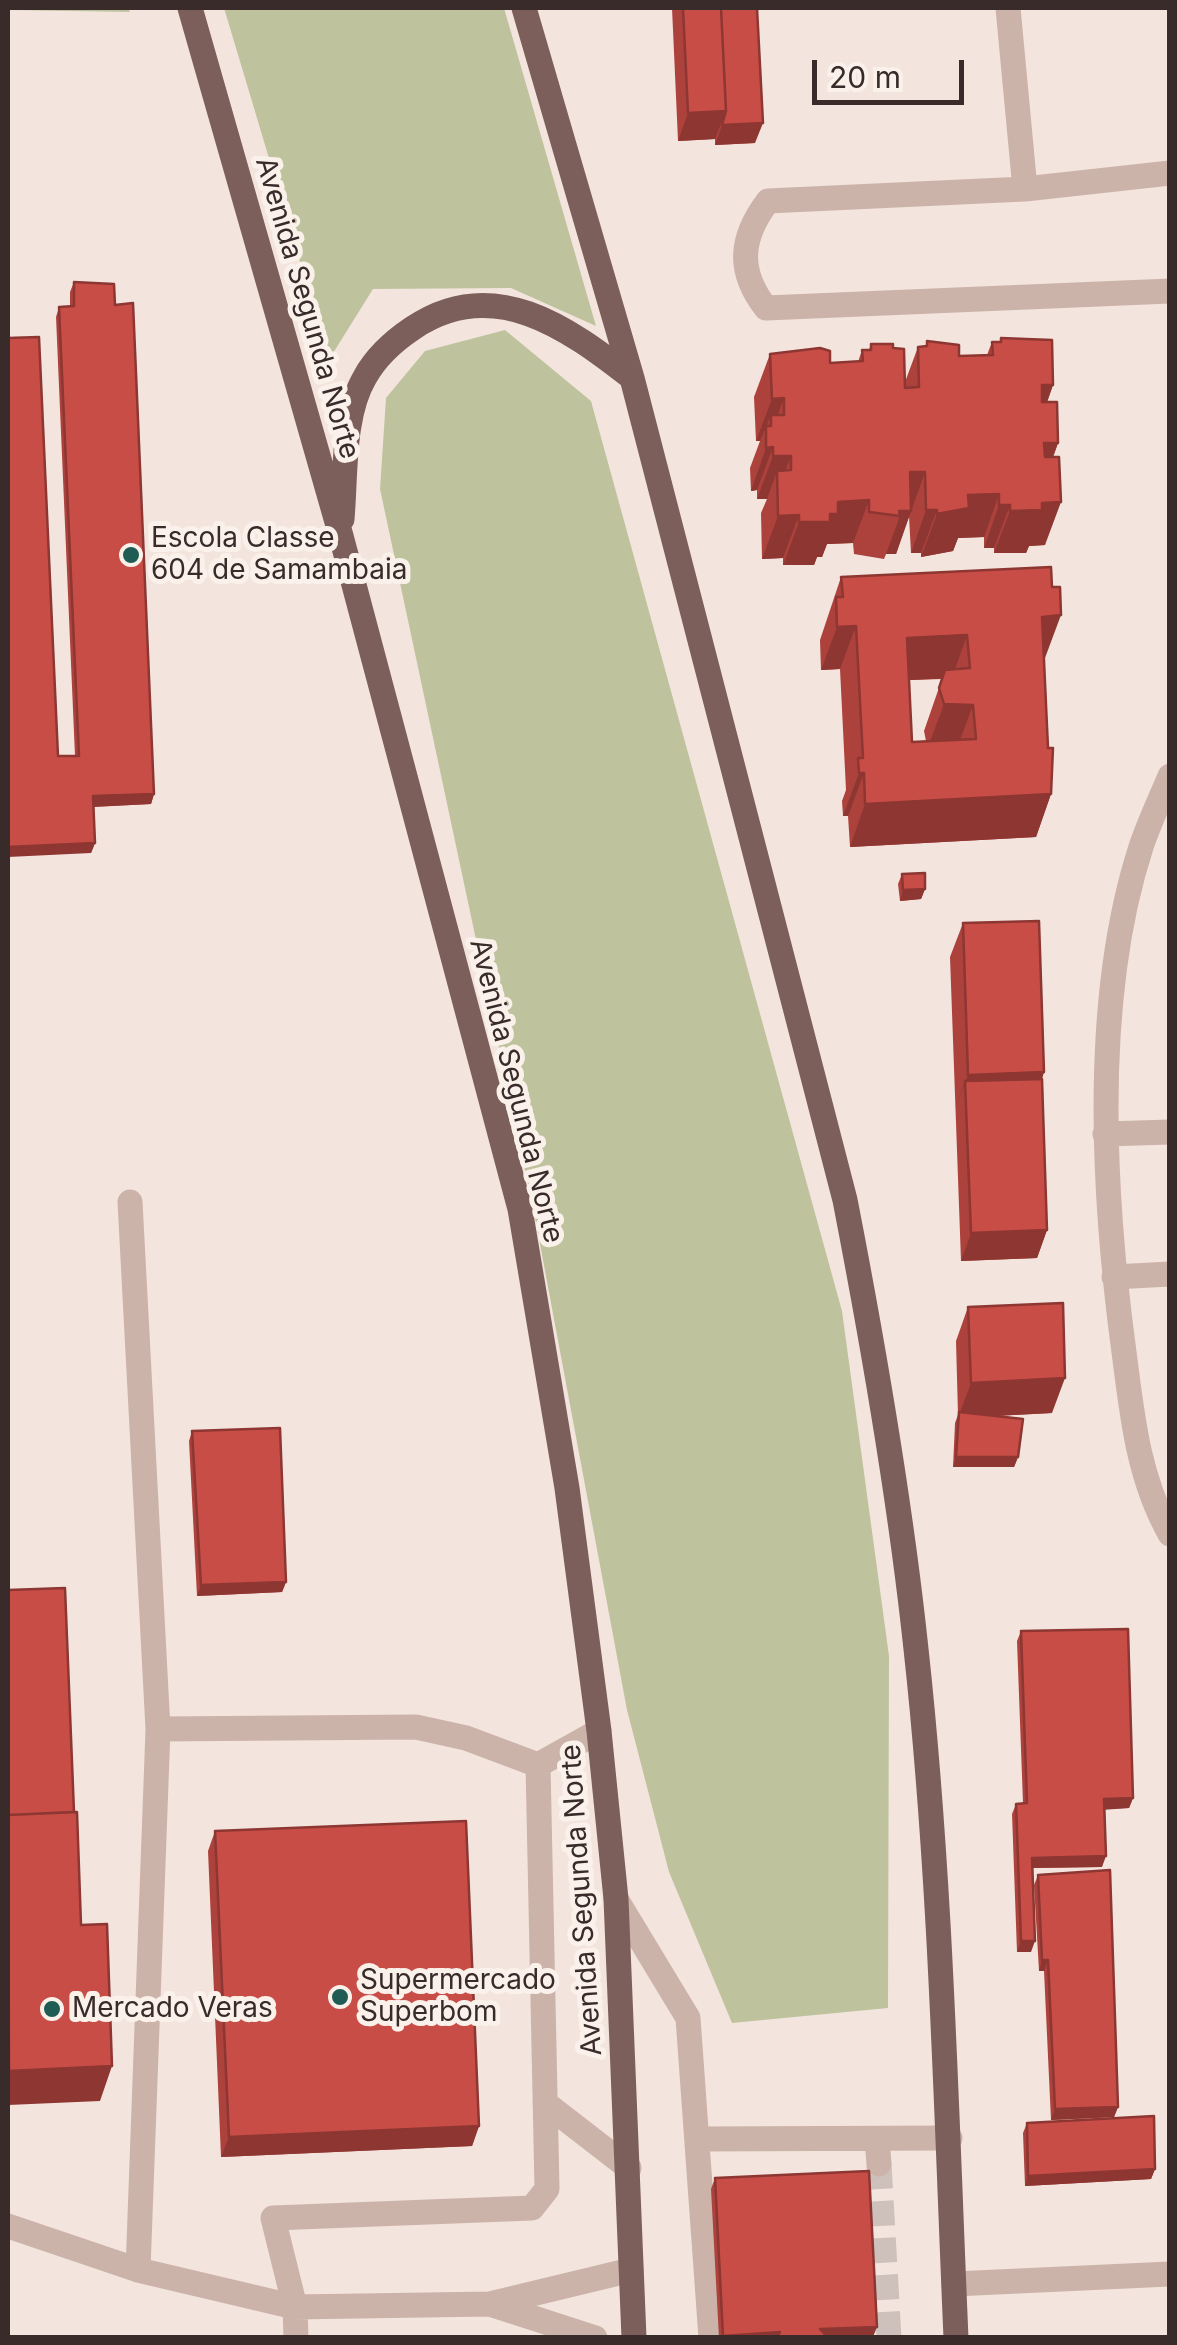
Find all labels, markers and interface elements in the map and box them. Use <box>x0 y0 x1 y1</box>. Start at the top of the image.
scale bar <box>817 40 970 102</box>
text: 20 m <box>829 59 901 95</box>
street label: Avenida Segunda Norte <box>248 153 366 463</box>
place label: Escola Classe 604 de Samambaia <box>151 522 407 588</box>
marker: Escola Classe 604 de Samambaia <box>120 544 142 566</box>
street label: Avenida Segunda Norte <box>462 935 570 1247</box>
street label: Avenida Segunda Norte <box>554 1743 610 2057</box>
place label: Supermercado Superbom <box>360 1964 556 2030</box>
marker: Supermercado Superbom <box>329 1986 351 2008</box>
place label: Mercado Veras <box>72 1992 273 2026</box>
marker: Mercado Veras <box>41 1998 63 2020</box>

